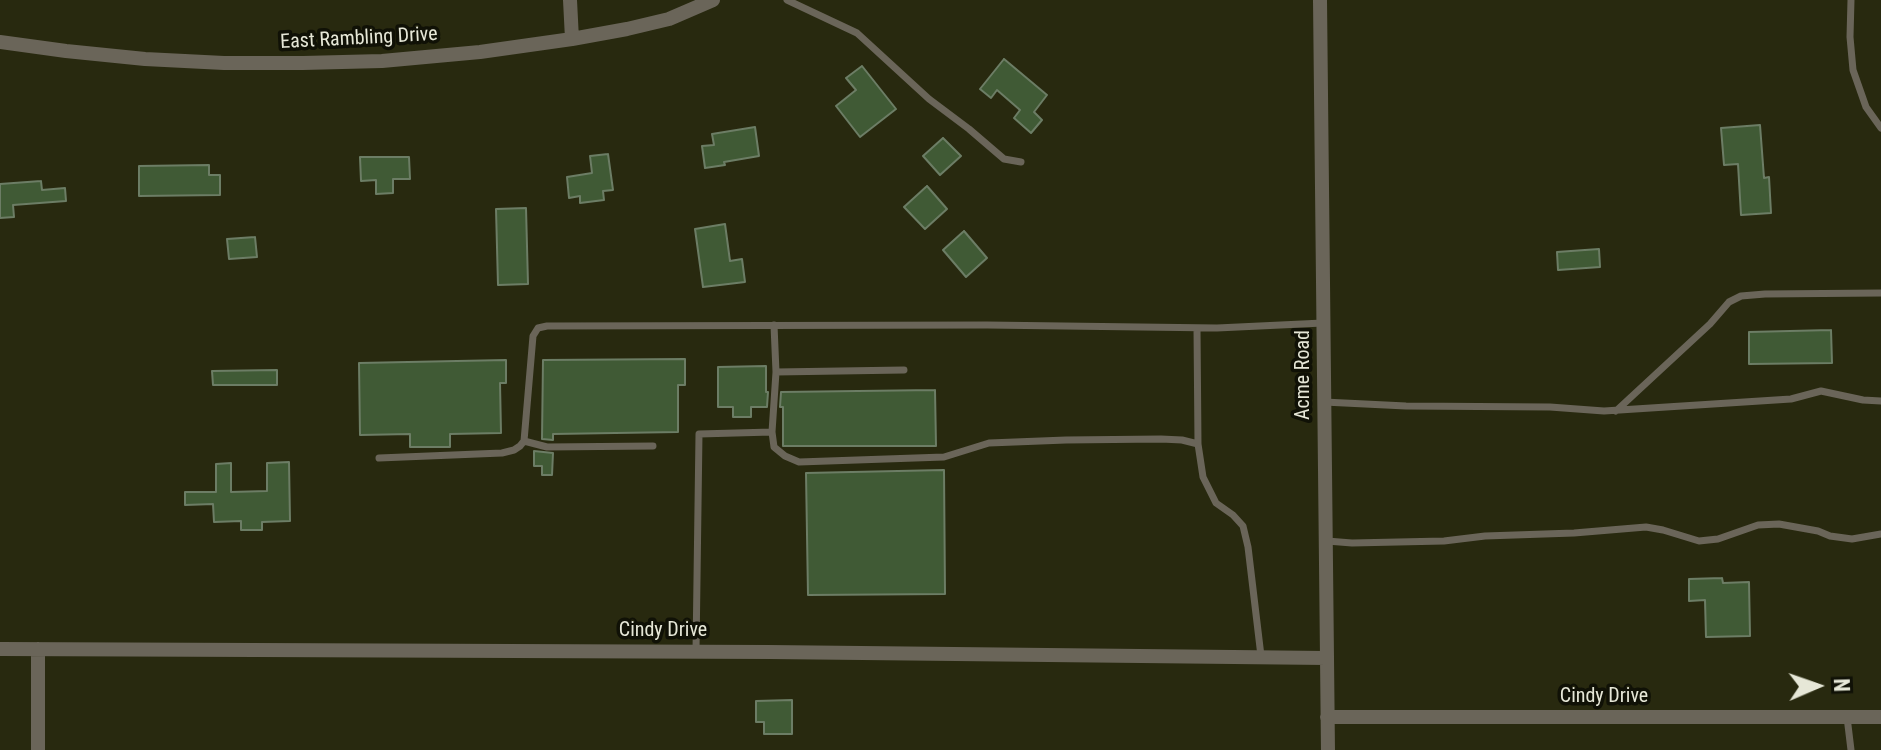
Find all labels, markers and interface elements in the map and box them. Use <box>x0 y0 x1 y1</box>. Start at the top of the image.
street label: East Rambling Drive <box>280 23 438 55</box>
street label: Acme Road <box>1292 330 1316 420</box>
street label: Cindy Drive <box>619 619 707 643</box>
north arrow <box>1777 646 1857 726</box>
text: N <box>1829 678 1854 692</box>
street label: Cindy Drive <box>1560 685 1648 709</box>

